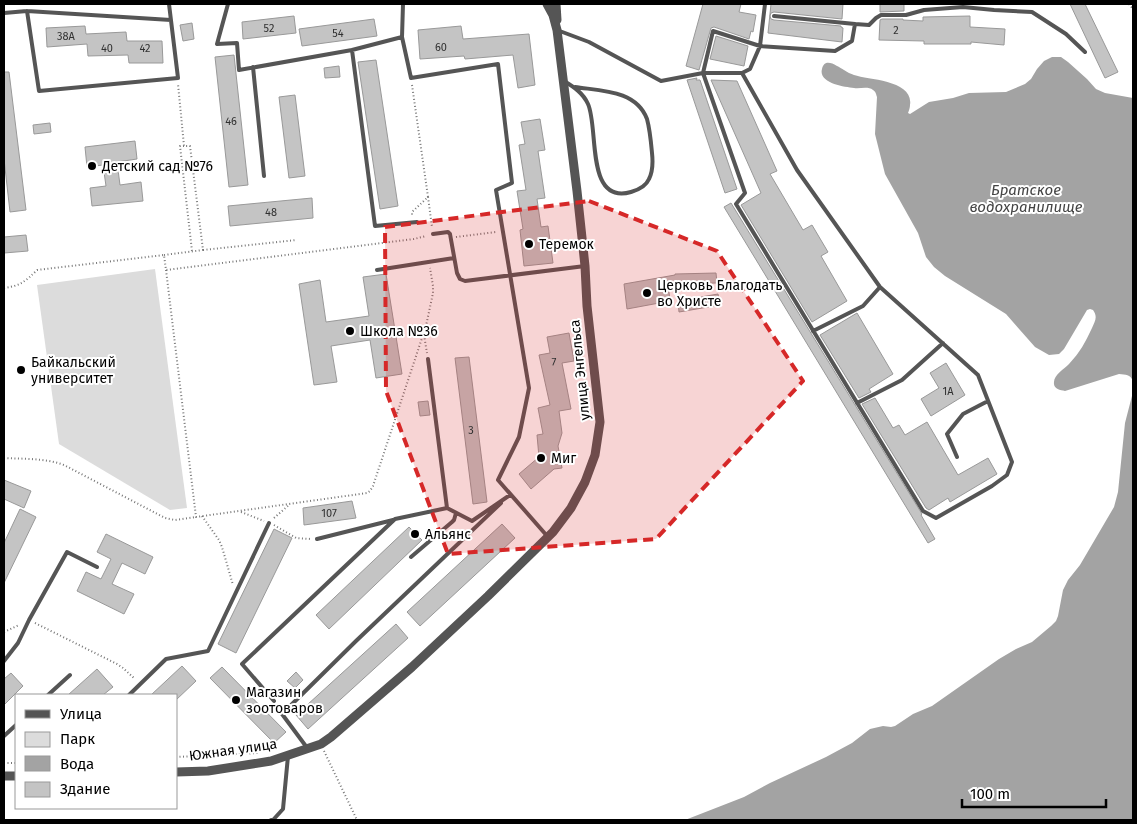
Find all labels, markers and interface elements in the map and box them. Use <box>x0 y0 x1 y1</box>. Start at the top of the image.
house number: 52 <box>264 22 274 35</box>
house number: 2 <box>893 24 899 37</box>
house number: 54 <box>332 27 344 40</box>
house number: 38А <box>57 30 76 43</box>
house number: 60 <box>435 41 447 54</box>
house number: 40 <box>101 42 113 55</box>
house number: 42 <box>139 42 151 55</box>
house number: 46 <box>225 115 237 128</box>
place label: Детский сад №76 <box>101 158 213 175</box>
marker: Детский сад №76 <box>86 160 98 172</box>
water label: Братское водохранилище <box>969 181 1083 216</box>
house number: 48 <box>265 206 277 219</box>
place label: Теремок <box>539 236 595 253</box>
marker: Теремок <box>523 238 535 250</box>
place label: Церковь Благодать во Христе <box>657 277 782 310</box>
marker: Церковь Благодать во Христе <box>641 287 653 299</box>
street label: улица Энгельса <box>566 319 594 421</box>
place label: Школа №36 <box>360 323 438 340</box>
marker: Школа №36 <box>344 325 356 337</box>
place label: Байкальский университет <box>31 354 116 387</box>
house number: 7 <box>552 356 557 369</box>
marker: Байкальский университет <box>15 364 27 376</box>
house number: 1А <box>942 385 954 398</box>
house number: 3 <box>468 424 474 437</box>
place label: Миг <box>551 450 576 467</box>
marker: Миг <box>535 452 547 464</box>
house number: 107 <box>321 507 337 520</box>
place label: Альянс <box>425 526 471 543</box>
marker: Альянс <box>409 528 421 540</box>
place label: Магазин зоотоваров <box>246 684 323 717</box>
legend <box>15 694 178 809</box>
marker: Магазин зоотоваров <box>230 694 242 706</box>
text: Улица <box>60 705 102 723</box>
text: Парк <box>60 730 95 748</box>
street label: Южная улица <box>188 735 278 765</box>
text: Вода <box>60 755 94 773</box>
scale bar <box>962 776 1106 808</box>
text: Здание <box>60 780 110 798</box>
text: 100 m <box>970 785 1010 803</box>

